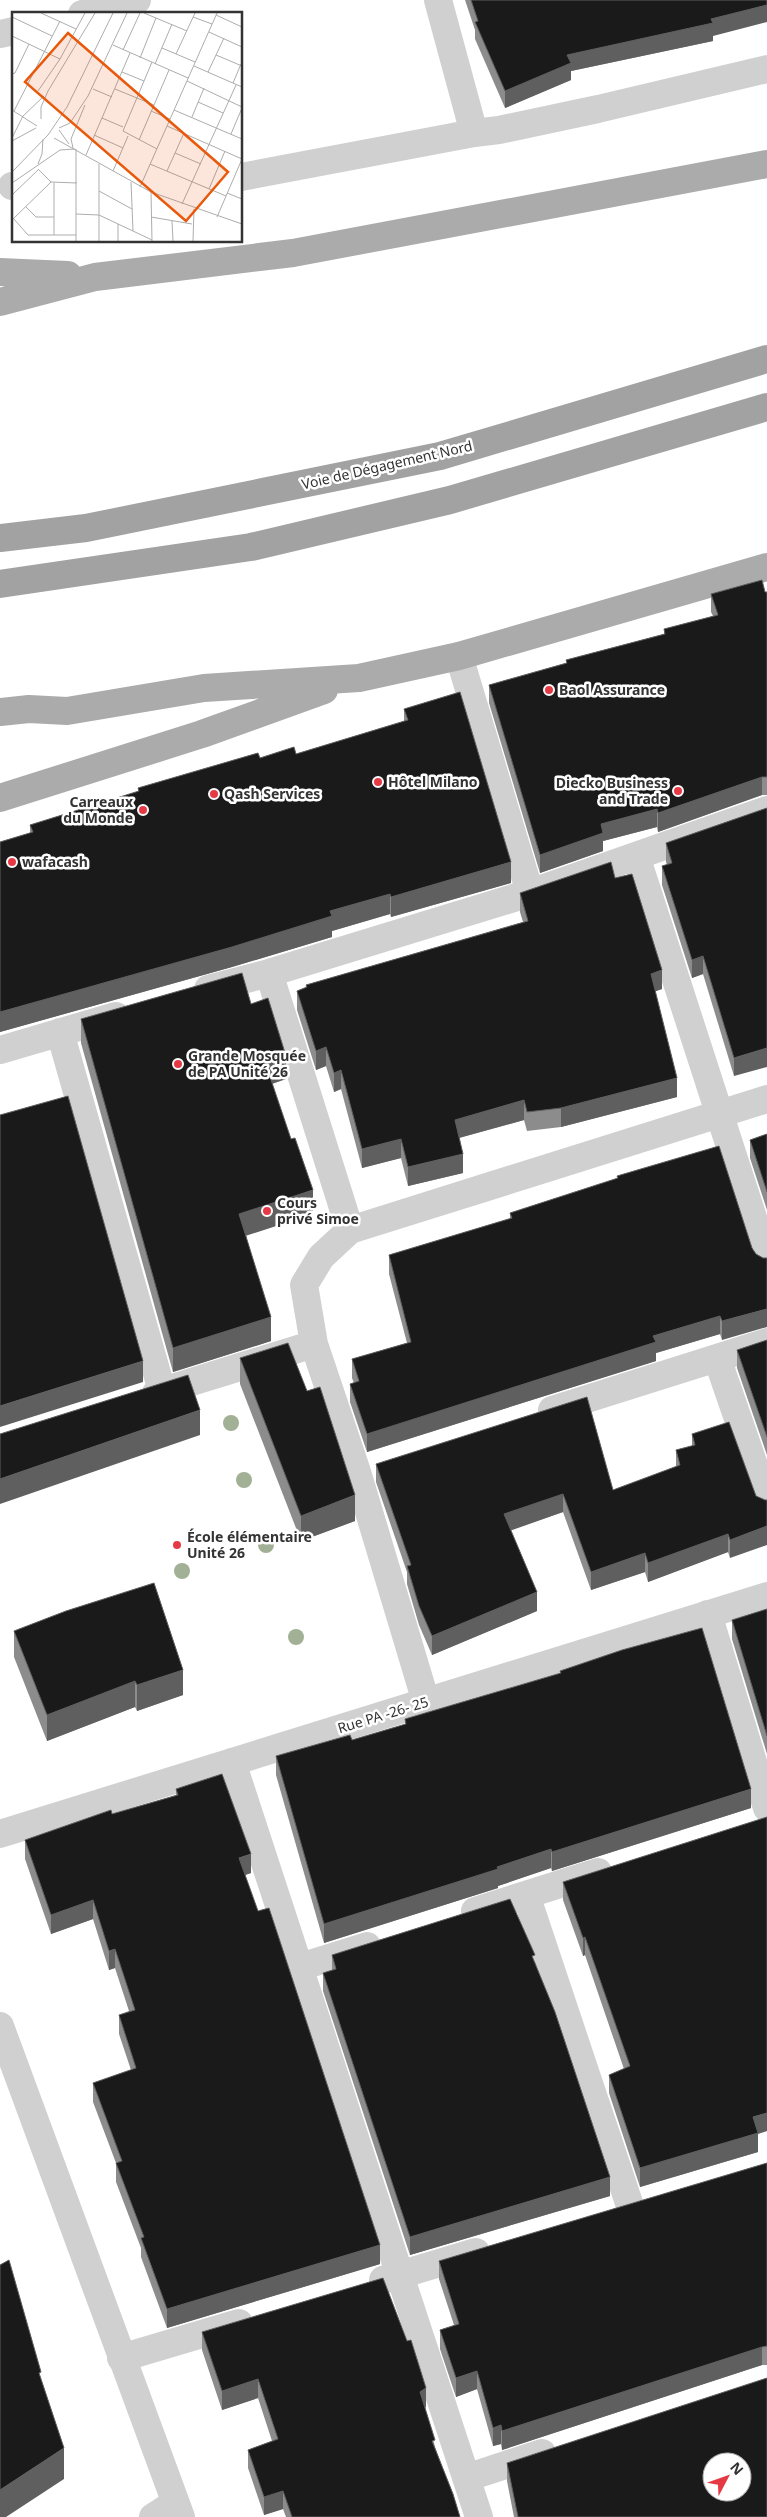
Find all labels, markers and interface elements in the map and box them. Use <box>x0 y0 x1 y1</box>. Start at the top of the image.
inset map <box>12 12 242 242</box>
street label: Voie de Dégagement Nord <box>300 436 474 493</box>
place label: Baol Assurance <box>559 680 665 699</box>
marker: Baol Assurance <box>543 684 555 696</box>
place label: Hôtel Milano <box>388 772 478 791</box>
place label: Diecko Business and Trade <box>556 773 668 808</box>
marker: Hôtel Milano <box>372 776 384 788</box>
place label: Qash Services <box>224 784 320 803</box>
marker: Diecko Business and Trade <box>672 785 684 797</box>
marker: Qash Services <box>208 788 220 800</box>
place label: Carreaux du Monde <box>63 792 134 827</box>
marker: Carreaux du Monde <box>137 804 149 816</box>
place label: wafacash <box>22 852 88 871</box>
marker: wafacash <box>6 856 18 868</box>
place label: Grande Mosquée de PA Unité 26 <box>188 1046 306 1081</box>
marker: Grande Mosquée de PA Unité 26 <box>172 1058 184 1070</box>
place label: Cours privé Simoe <box>277 1193 359 1228</box>
marker: Cours privé Simoe <box>261 1205 273 1217</box>
place label: École élémentaire Unité 26 <box>187 1527 312 1562</box>
marker: École élémentaire Unité 26 <box>171 1539 183 1551</box>
street label: Rue PA -26- 25 <box>335 1692 431 1737</box>
north arrow <box>702 2452 752 2502</box>
text: N <box>726 2458 748 2479</box>

